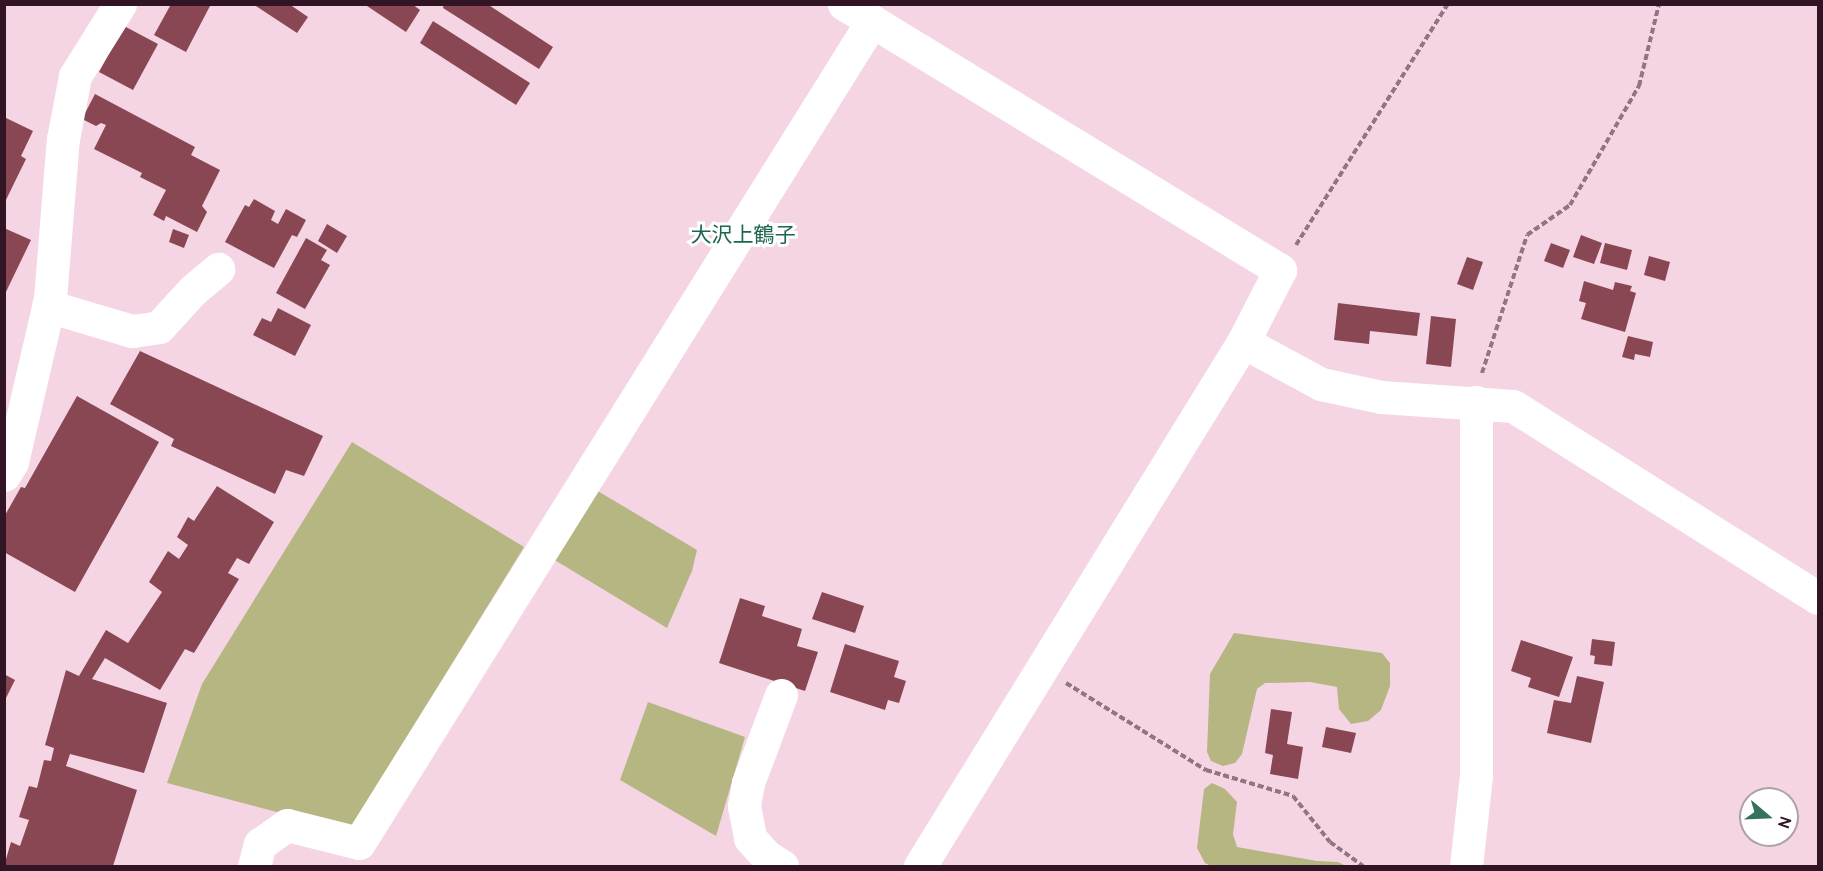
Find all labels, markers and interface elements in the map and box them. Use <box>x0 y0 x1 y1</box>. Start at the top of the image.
district label: 大沢上鶴子 <box>691 222 795 248</box>
north arrow <box>1739 787 1799 847</box>
text: N <box>1774 814 1795 831</box>

